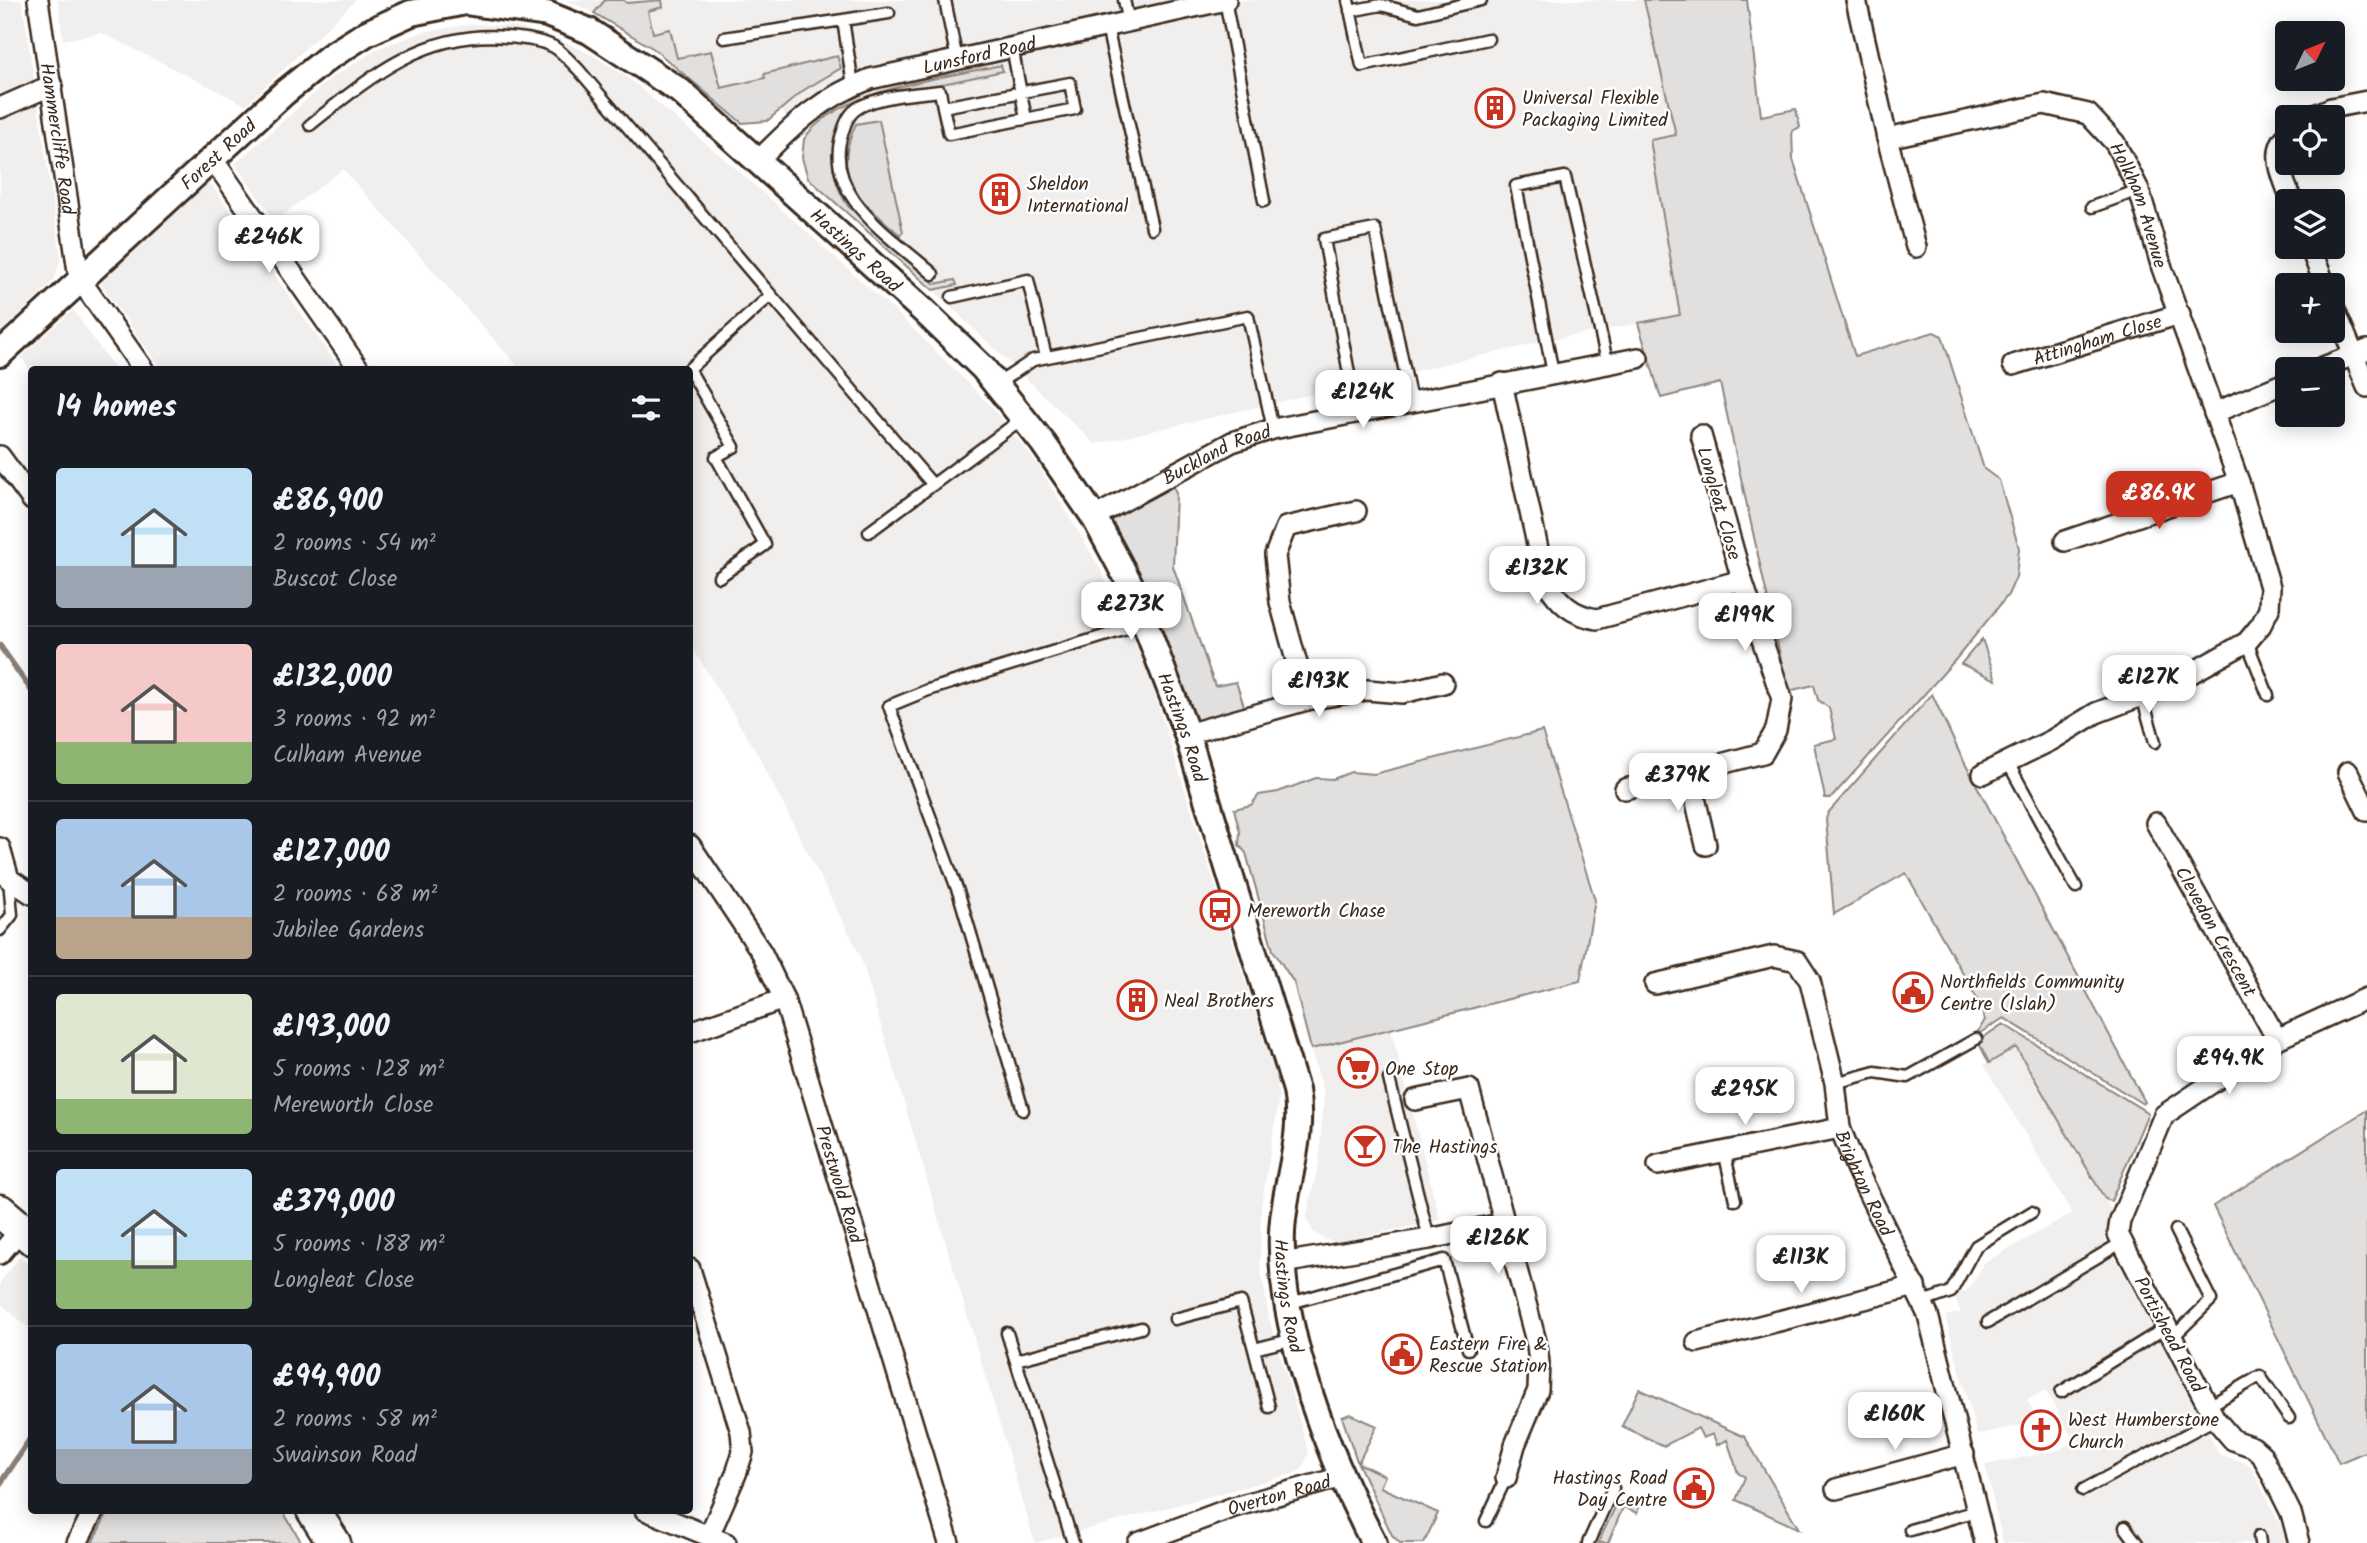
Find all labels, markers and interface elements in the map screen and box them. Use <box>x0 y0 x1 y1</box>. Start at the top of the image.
north arrow <box>2275 21 2345 91</box>
map controls <box>2275 21 2345 427</box>
street label: Lunsford Road <box>920 29 1040 84</box>
street label: Hammercliffe Road <box>30 61 83 217</box>
place label: Universal Flexible Packaging Limited <box>1522 84 1668 136</box>
building icon: Universal Flexible Packaging Limited <box>1474 87 1516 129</box>
button: locate <box>2275 105 2345 175</box>
street label: Forest Road <box>174 112 265 198</box>
street label: Holkham Avenue <box>2100 137 2174 272</box>
place label: Sheldon International <box>1027 170 1129 222</box>
building icon: Sheldon International <box>979 173 1021 215</box>
button: layers <box>2275 189 2345 259</box>
street label: Hastings Road <box>802 202 908 301</box>
pin: £246K <box>220 216 318 275</box>
text: £246K <box>234 220 304 256</box>
button: + <box>2275 273 2345 343</box>
street label: Attingham Close <box>2030 307 2166 375</box>
button: − <box>2275 357 2345 427</box>
pin: £124K <box>1314 370 1412 430</box>
text: £124K <box>1331 375 1395 411</box>
text: 14 homes <box>56 384 177 432</box>
icon: filters <box>627 389 665 427</box>
street label: Buckland Road <box>1157 417 1276 494</box>
street label: Longleat Close <box>1688 443 1749 564</box>
pin: £86.9K <box>2102 472 2216 531</box>
text: £86.9K <box>2122 476 2196 512</box>
text: £86,900 <box>273 478 383 526</box>
icon: home <box>112 496 196 580</box>
text: 2 rooms · 54 m² <box>273 526 436 562</box>
pin: £132K <box>1488 546 1586 606</box>
text: £132K <box>1505 551 1569 587</box>
text: Buscot Close <box>273 562 397 598</box>
pin: £273K <box>1082 582 1180 642</box>
text: £273K <box>1097 587 1165 623</box>
pin: £199K <box>1696 594 1794 653</box>
text: £199K <box>1715 598 1775 634</box>
text: £132,000 <box>273 654 392 702</box>
pin: £127K <box>2100 656 2198 715</box>
pin: £193K <box>1270 660 1368 719</box>
text: £127K <box>2118 660 2180 696</box>
text: £193K <box>1288 664 1350 700</box>
street label: Hastings Road <box>1148 668 1214 787</box>
icon: home <box>112 672 196 756</box>
text: 3 rooms · 92 m² <box>273 702 435 738</box>
text: Culham Avenue <box>273 738 422 774</box>
pin: £379K <box>1629 754 1727 813</box>
text: £379K <box>1645 758 1711 794</box>
text: £127,000 <box>273 829 390 877</box>
icon: home <box>112 847 196 931</box>
street label: Clevedon Crescent <box>2166 861 2264 1004</box>
text: 2 rooms · 68 m² <box>273 877 437 913</box>
bus stop icon: Mereworth Chase <box>1199 889 1241 931</box>
place label: Mereworth Chase <box>1247 897 1386 927</box>
text: Jubilee Gardens <box>273 913 424 949</box>
place label: Northfields Community Centre (Islah) <box>1940 968 2125 1020</box>
public building icon: Northfields Community Centre (Islah) <box>1892 971 1934 1013</box>
building icon: Neal Brothers <box>1116 979 1158 1021</box>
place label: Neal Brothers <box>1164 987 1274 1017</box>
text: £193,000 <box>273 1004 390 1052</box>
icon: home <box>112 1022 196 1106</box>
pin: £94.9K <box>2172 1036 2286 1096</box>
text: £94.9K <box>2193 1041 2265 1077</box>
supermarket icon: One Stop <box>1337 1047 1379 1089</box>
text: 5 rooms · 128 m² <box>273 1052 444 1088</box>
place label: One Stop <box>1385 1055 1458 1085</box>
pin: £295K <box>1696 1068 1794 1127</box>
text: £295K <box>1711 1072 1779 1108</box>
text: Mereworth Close <box>273 1088 433 1124</box>
street label: Prestwold Road <box>806 1122 870 1248</box>
bar icon: The Hastings <box>1344 1125 1386 1167</box>
street label: Brighton Road <box>1825 1126 1900 1242</box>
place label: The Hastings <box>1392 1133 1497 1163</box>
text: £379,000 <box>273 1179 395 1227</box>
icon: home <box>112 1197 196 1281</box>
pin: £126K <box>1449 1216 1547 1276</box>
text: £126K <box>1466 1221 1530 1257</box>
text: 5 rooms · 188 m² <box>273 1227 445 1263</box>
pin: £113K <box>1752 1236 1850 1295</box>
street label: Hastings Road <box>1265 1239 1310 1357</box>
text: £113K <box>1772 1240 1830 1276</box>
text: Longleat Close <box>273 1263 414 1299</box>
street label: Portishead Road <box>2125 1271 2212 1399</box>
place label: Eastern Fire & Rescue Station <box>1429 1330 1547 1382</box>
public building icon: Eastern Fire & Rescue Station <box>1381 1333 1423 1375</box>
text: £94,900 <box>273 1354 380 1402</box>
icon: home <box>112 1372 196 1456</box>
pin: £160K <box>1846 1392 1944 1452</box>
text: £160K <box>1864 1397 1926 1433</box>
text: 2 rooms · 58 m² <box>273 1402 437 1438</box>
place label: West Humberstone Church <box>2068 1406 2219 1458</box>
church icon: West Humberstone Church <box>2020 1409 2062 1451</box>
text: Swainson Road <box>273 1438 417 1474</box>
place label: Hastings Road Day Centre <box>1552 1464 1668 1516</box>
public building icon: Hastings Road Day Centre <box>1673 1467 1715 1509</box>
street label: Overton Road <box>1223 1468 1335 1525</box>

